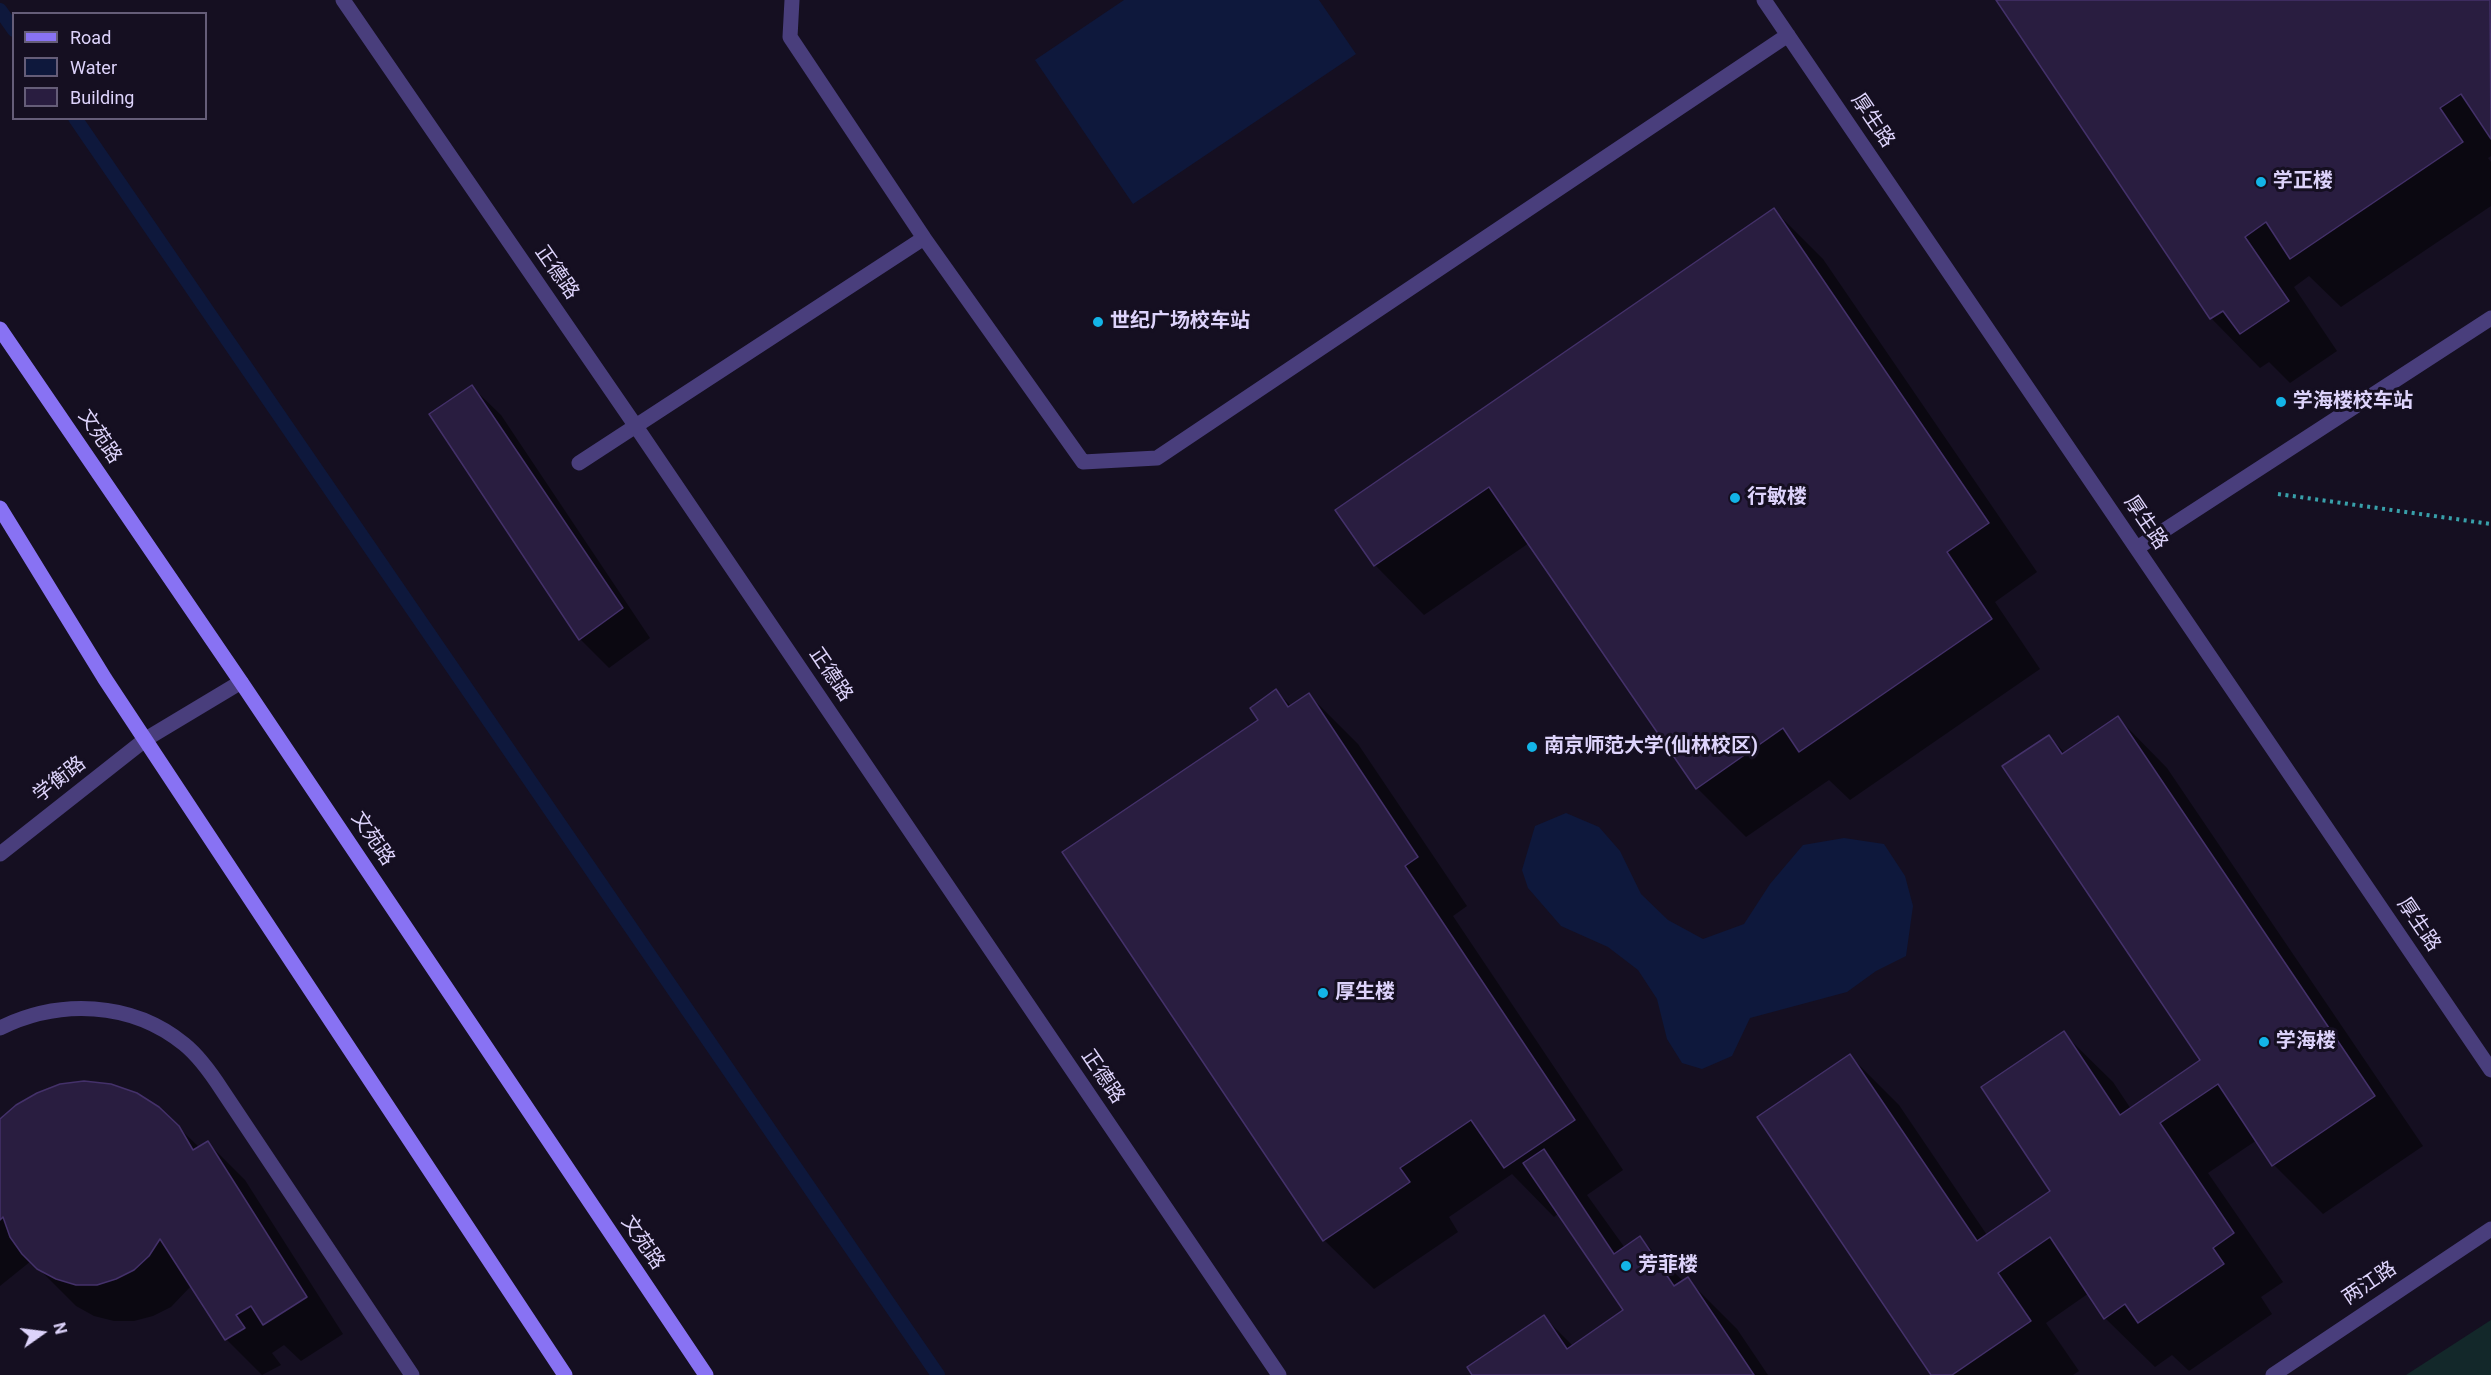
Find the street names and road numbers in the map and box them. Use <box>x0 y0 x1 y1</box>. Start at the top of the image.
street label: 厚生路 <box>1845 89 1899 153</box>
street label: 正德路 <box>529 242 583 304</box>
street label: 文苑路 <box>72 405 126 469</box>
street label: 厚生路 <box>2118 491 2172 555</box>
street label: 正德路 <box>803 643 857 707</box>
street label: 学衡路 <box>29 752 91 808</box>
street label: 文苑路 <box>345 807 399 871</box>
street label: 厚生路 <box>2391 893 2445 957</box>
street label: 正德路 <box>1075 1045 1129 1109</box>
street label: 文苑路 <box>615 1211 669 1275</box>
street label: 两江路 <box>2338 1257 2402 1311</box>

